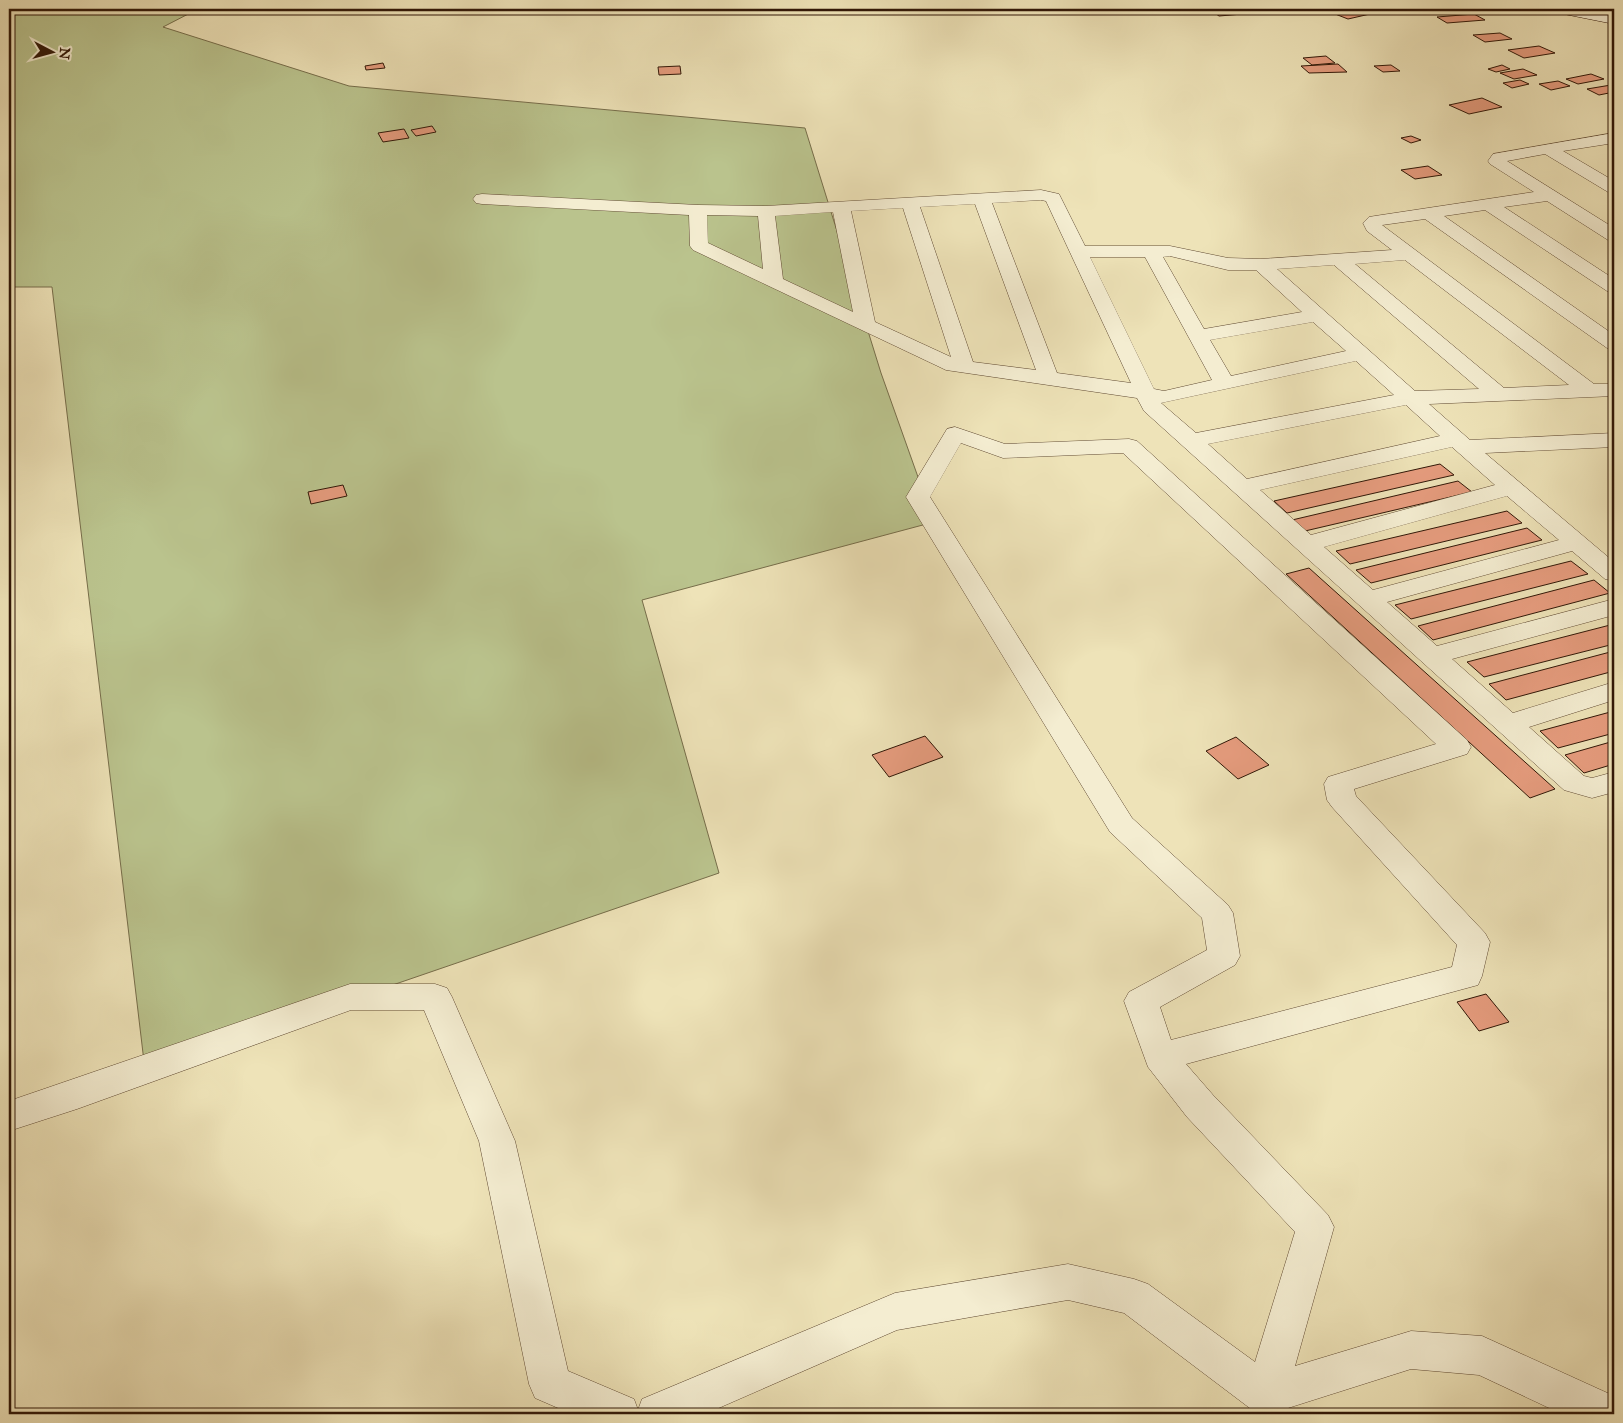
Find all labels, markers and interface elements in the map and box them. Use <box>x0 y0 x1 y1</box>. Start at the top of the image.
north arrow <box>28 28 78 78</box>
text: N <box>55 47 74 60</box>

